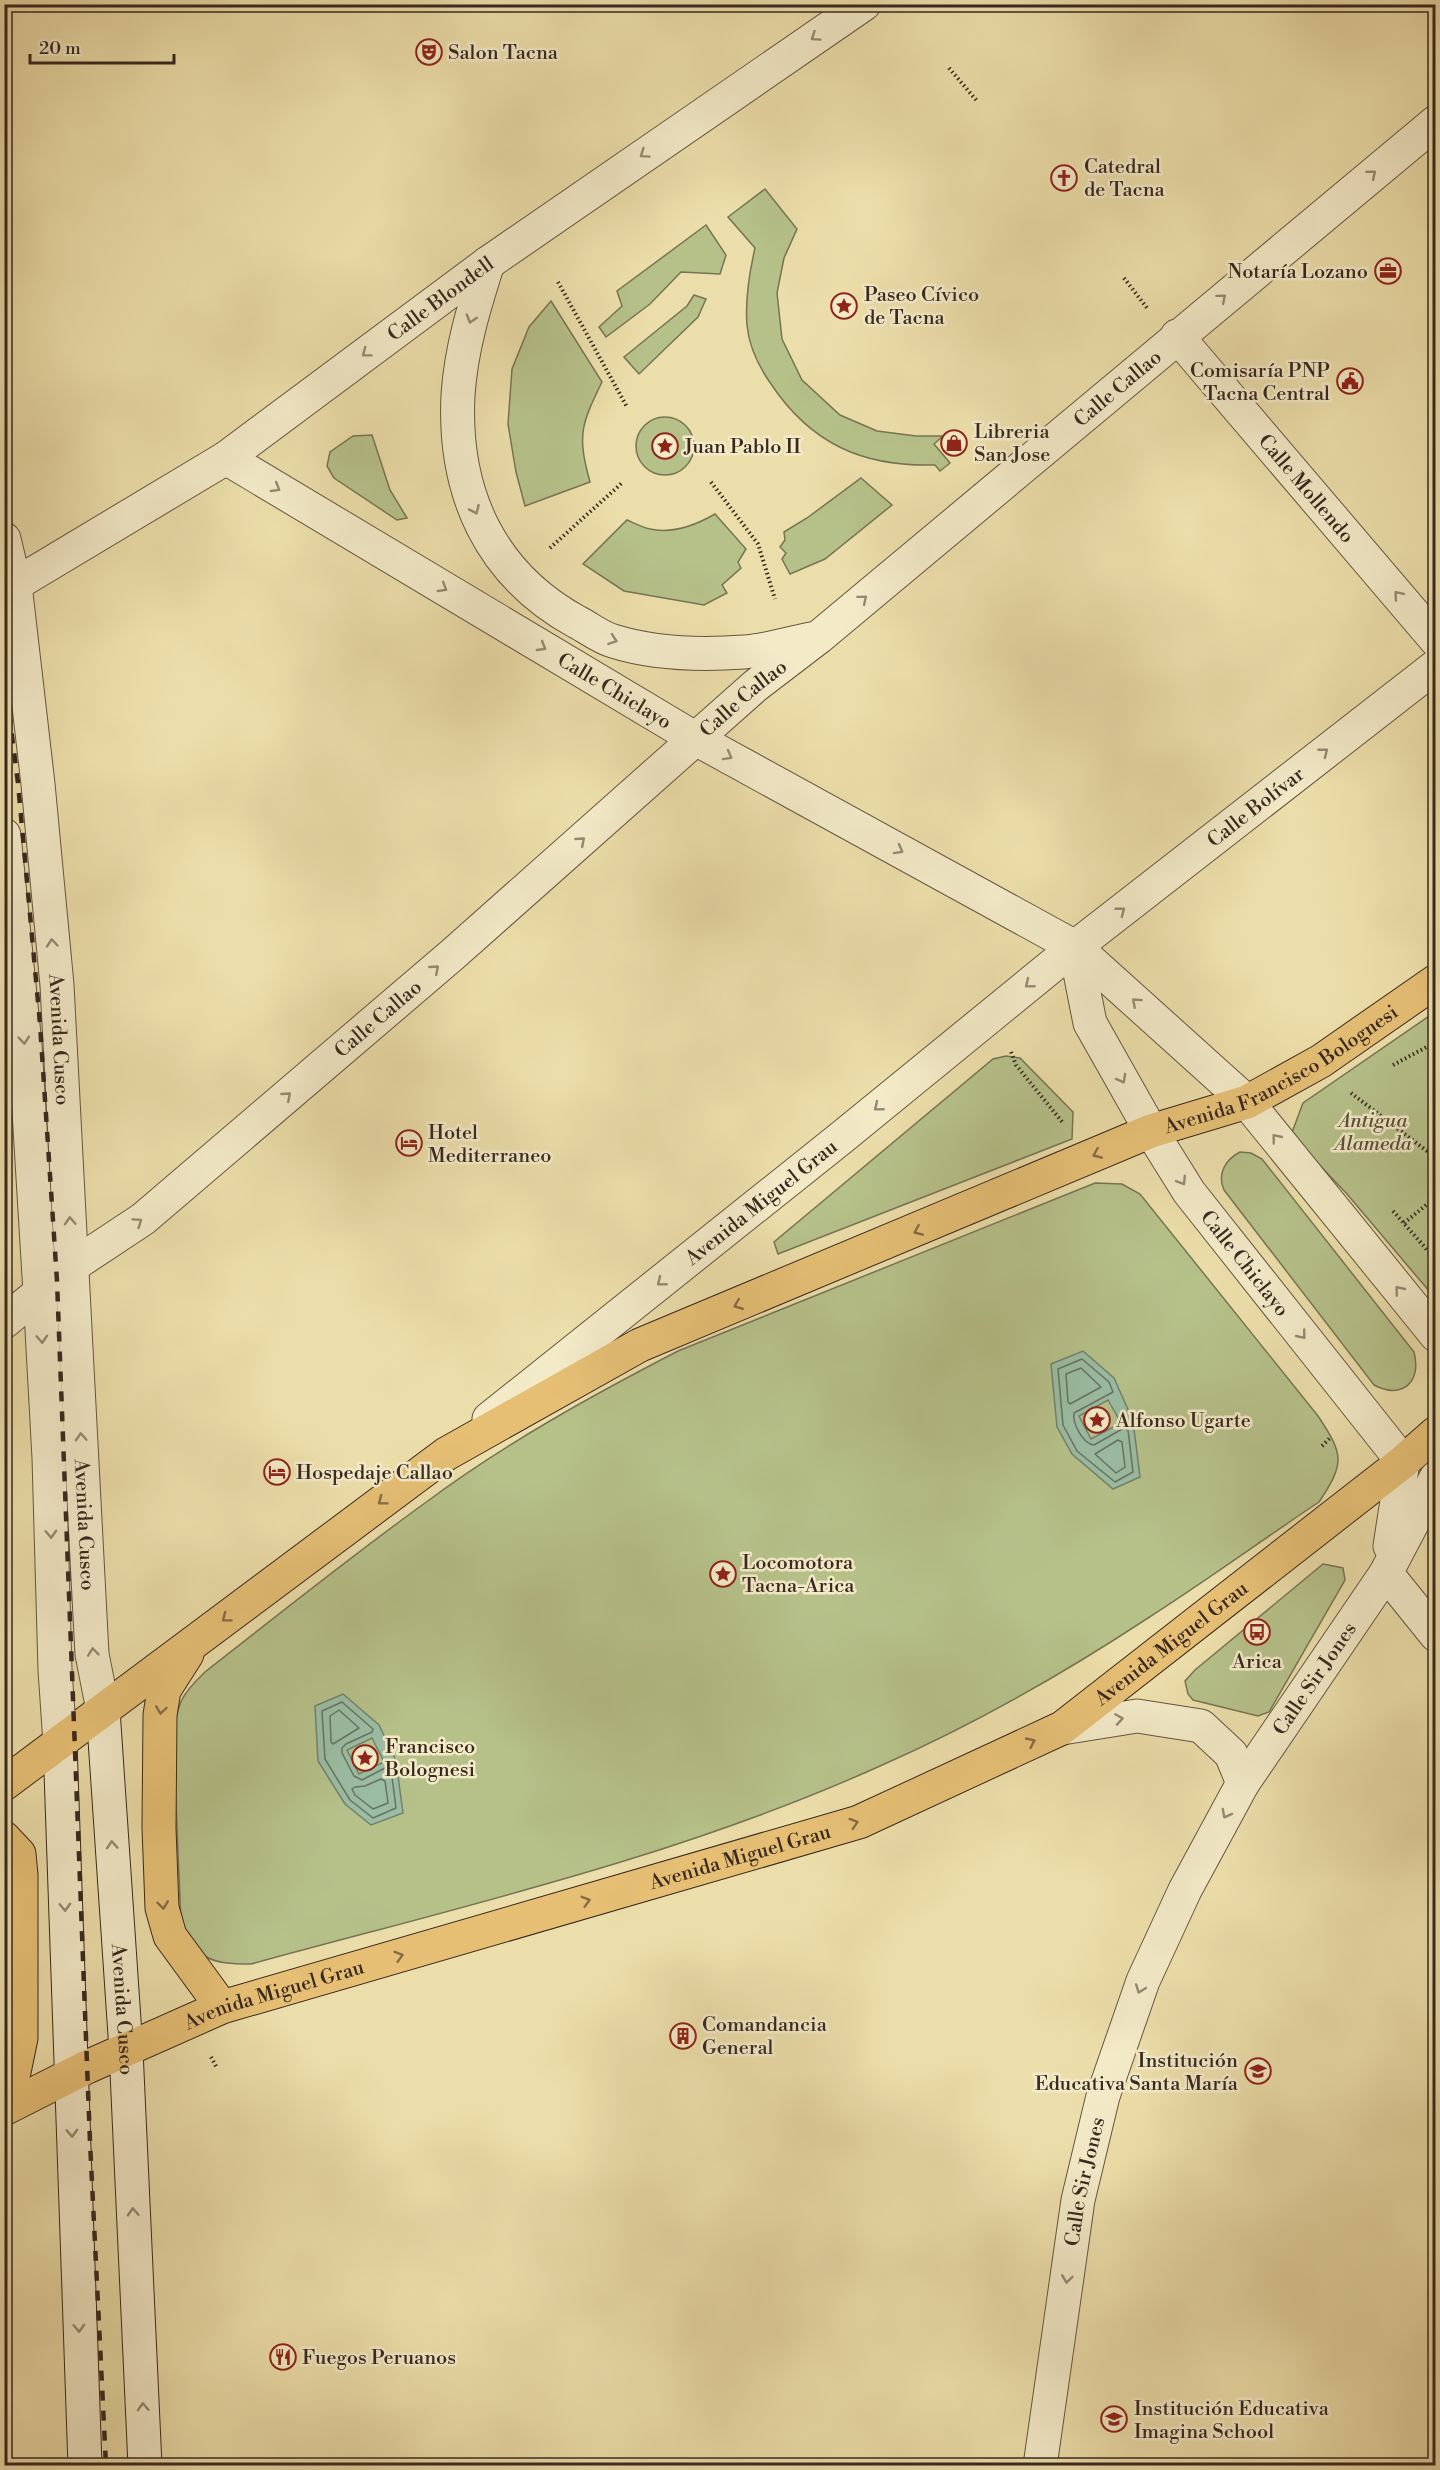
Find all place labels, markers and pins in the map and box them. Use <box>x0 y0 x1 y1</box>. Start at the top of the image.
theatre icon: Salon Tacna <box>414 37 444 67</box>
place label: Salon Tacna <box>448 41 559 66</box>
place label: Catedral de Tacna <box>1084 155 1166 203</box>
church icon: Catedral de Tacna <box>1049 163 1079 193</box>
office icon: Notaría Lozano <box>1373 256 1403 286</box>
place label: Notaría Lozano <box>1228 260 1368 285</box>
place label: Paseo Cívico de Tacna <box>864 283 979 331</box>
place icon: Paseo Cívico de Tacna <box>829 291 859 321</box>
place label: Comisaría PNP Tacna Central <box>1190 359 1330 407</box>
public building icon: Comisaría PNP Tacna Central <box>1335 366 1365 396</box>
place label: Libreria San Jose <box>974 420 1050 468</box>
shop icon: Libreria San Jose <box>939 428 969 458</box>
place icon: Juan Pablo II <box>650 431 680 461</box>
place label: Juan Pablo II <box>683 435 801 460</box>
place label: Hotel Mediterraneo <box>428 1121 552 1169</box>
hotel icon: Hotel Mediterraneo <box>394 1128 424 1158</box>
place icon: Alfonso Ugarte <box>1082 1405 1112 1435</box>
place label: Alfonso Ugarte <box>1115 1409 1251 1434</box>
hotel icon: Hospedaje Callao <box>262 1457 292 1487</box>
place label: Hospedaje Callao <box>296 1461 453 1486</box>
place label: Locomotora Tacna-Arica <box>742 1551 855 1599</box>
place icon: Locomotora Tacna-Arica <box>708 1559 738 1589</box>
bus stop icon: Arica <box>1242 1617 1272 1647</box>
place label: Arica <box>1231 1650 1283 1675</box>
place label: Francisco Bolognesi <box>384 1735 476 1783</box>
place icon: Francisco Bolognesi <box>350 1743 380 1773</box>
place label: Comandancia General <box>702 2013 828 2061</box>
building icon: Comandancia General <box>668 2021 698 2051</box>
place label: Institución Educativa Santa María <box>1035 2049 1239 2097</box>
school or university icon: Institución Educativa Santa María <box>1243 2056 1273 2086</box>
restaurant icon: Fuegos Peruanos <box>268 2342 298 2372</box>
place label: Fuegos Peruanos <box>302 2346 456 2371</box>
place label: Institución Educativa Imagina School <box>1134 2397 1330 2445</box>
school or university icon: Institución Educativa Imagina School <box>1099 2404 1129 2434</box>

